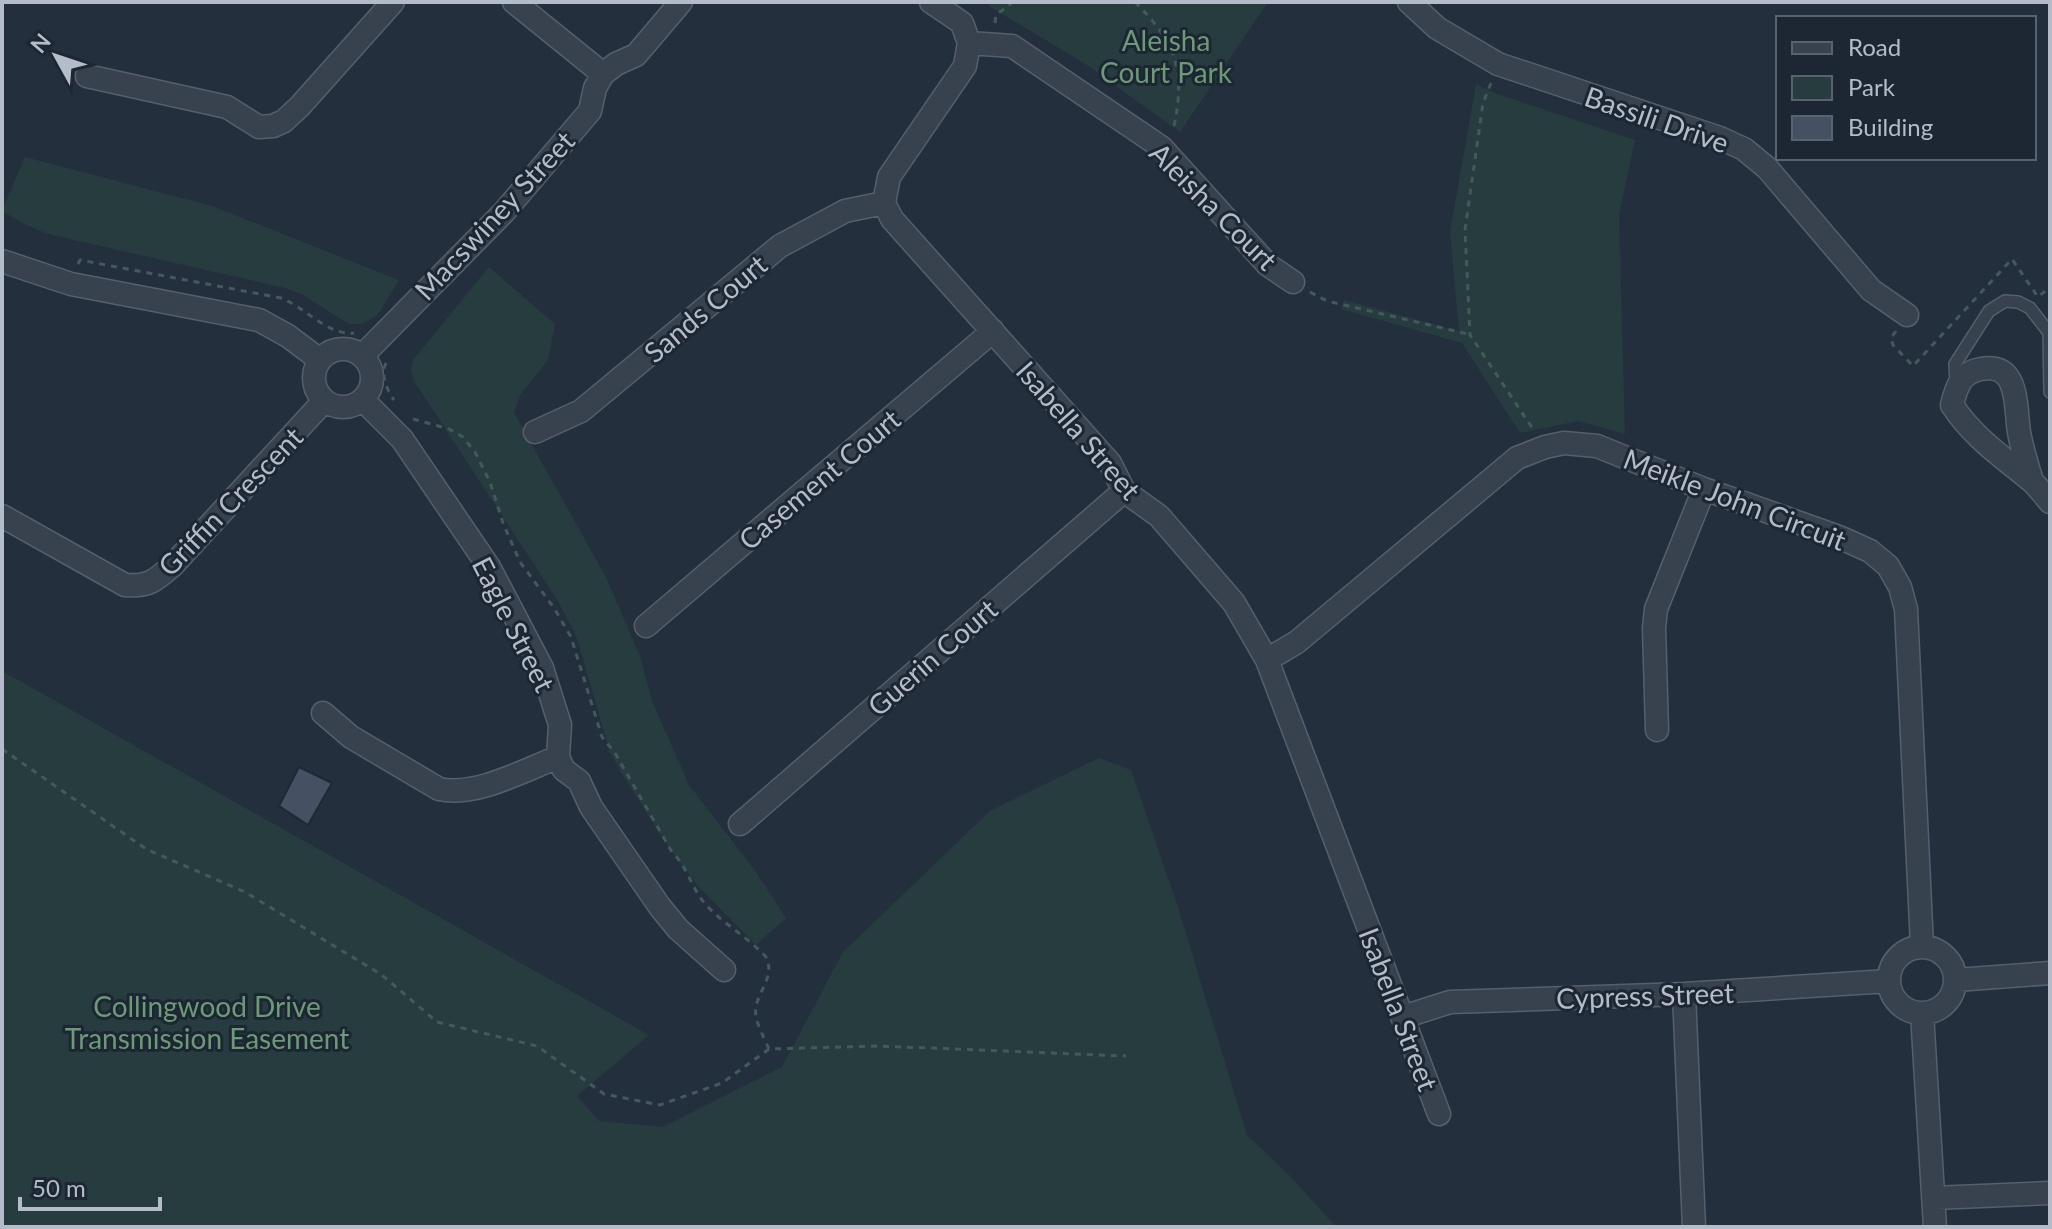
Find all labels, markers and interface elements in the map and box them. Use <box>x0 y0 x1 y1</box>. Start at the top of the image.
north arrow <box>16 16 96 96</box>
legend <box>1776 16 2036 160</box>
park label: Aleisha Court Park <box>1100 23 1233 89</box>
text: N <box>25 28 56 58</box>
text: Road <box>1848 32 1901 61</box>
text: Park <box>1848 72 1896 101</box>
street label: Bassili Drive <box>1581 79 1733 159</box>
text: Building <box>1848 112 1933 141</box>
street label: Macswiney Street <box>407 124 581 306</box>
street label: Aleisha Court <box>1143 135 1285 277</box>
street label: Sands Court <box>637 247 773 369</box>
street label: Isabella Street <box>1010 354 1148 506</box>
street label: Casement Court <box>731 402 907 556</box>
street label: Griffin Crescent <box>151 420 309 582</box>
street label: Meikle John Circuit <box>1619 441 1851 557</box>
street label: Eagle Street <box>466 551 562 697</box>
street label: Guerin Court <box>860 592 1004 722</box>
street label: Isabella Street <box>1352 923 1446 1095</box>
street label: Cypress Street <box>1556 975 1734 1015</box>
park label: Collingwood Drive Transmission Easement <box>65 989 349 1055</box>
scale bar <box>20 1161 160 1211</box>
text: 50 m <box>32 1173 86 1202</box>

